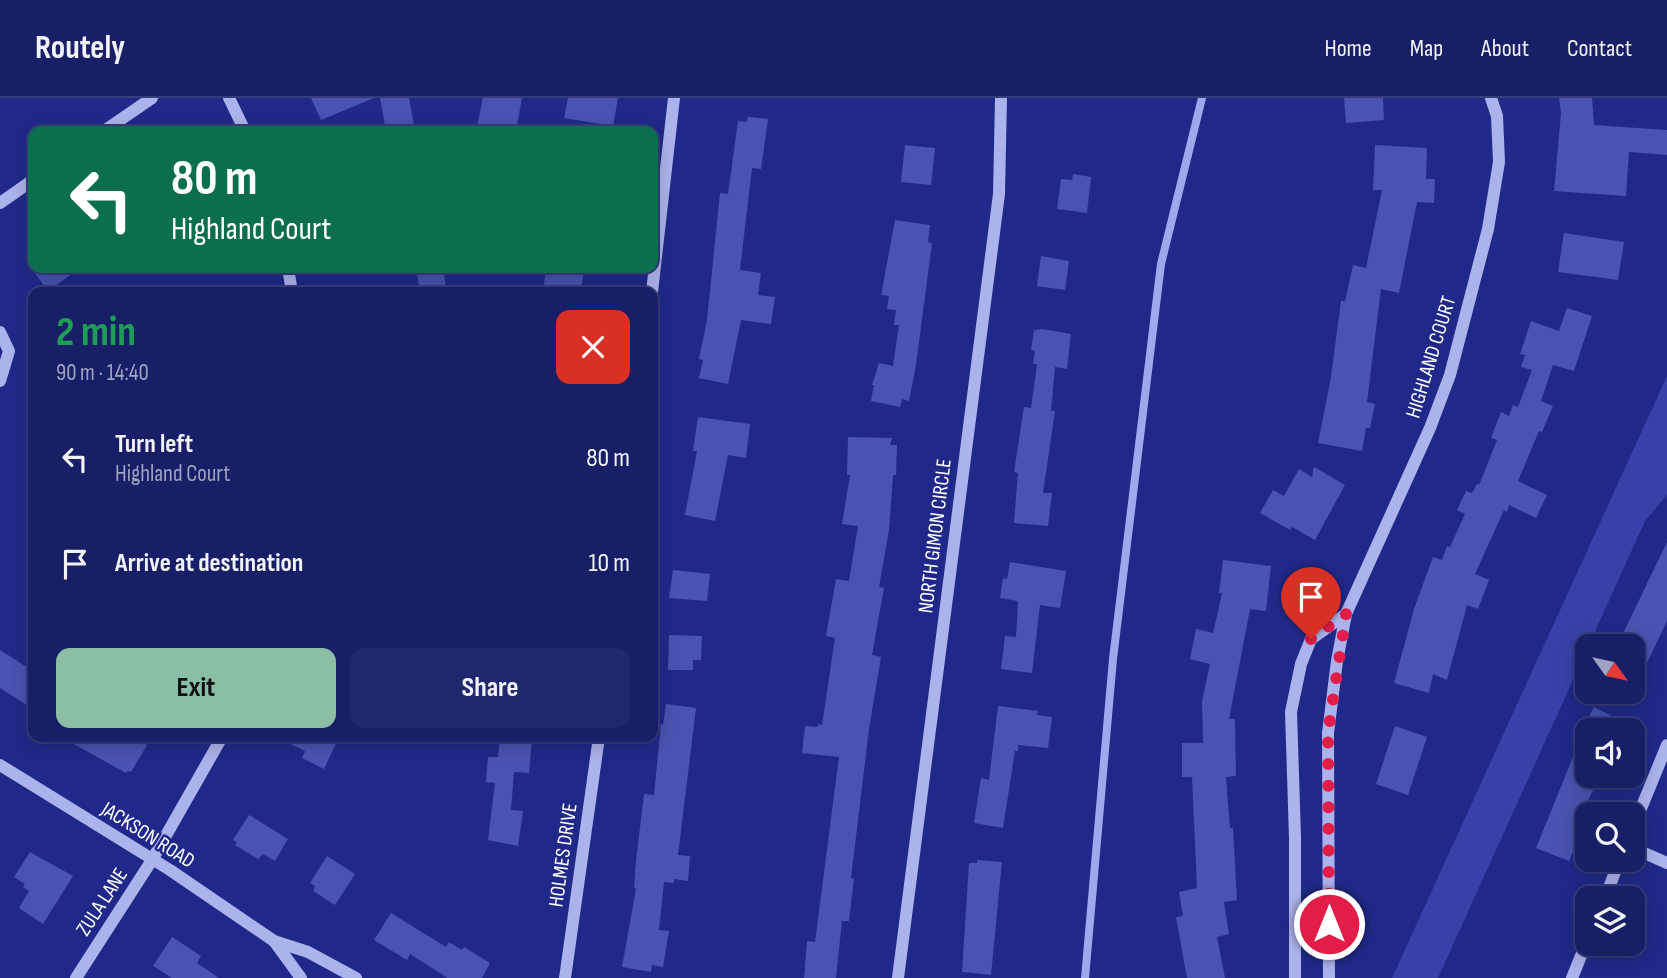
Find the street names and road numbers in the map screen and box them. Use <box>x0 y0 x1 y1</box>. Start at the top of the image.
street label: HIGHLAND COURT <box>1401 293 1462 421</box>
street label: NORTH GIMON CIRCLE <box>913 457 957 615</box>
street label: JACKSON ROAD <box>96 796 199 873</box>
street label: HOLMES DRIVE <box>543 801 583 909</box>
street label: ZULA LANE <box>71 863 133 941</box>

